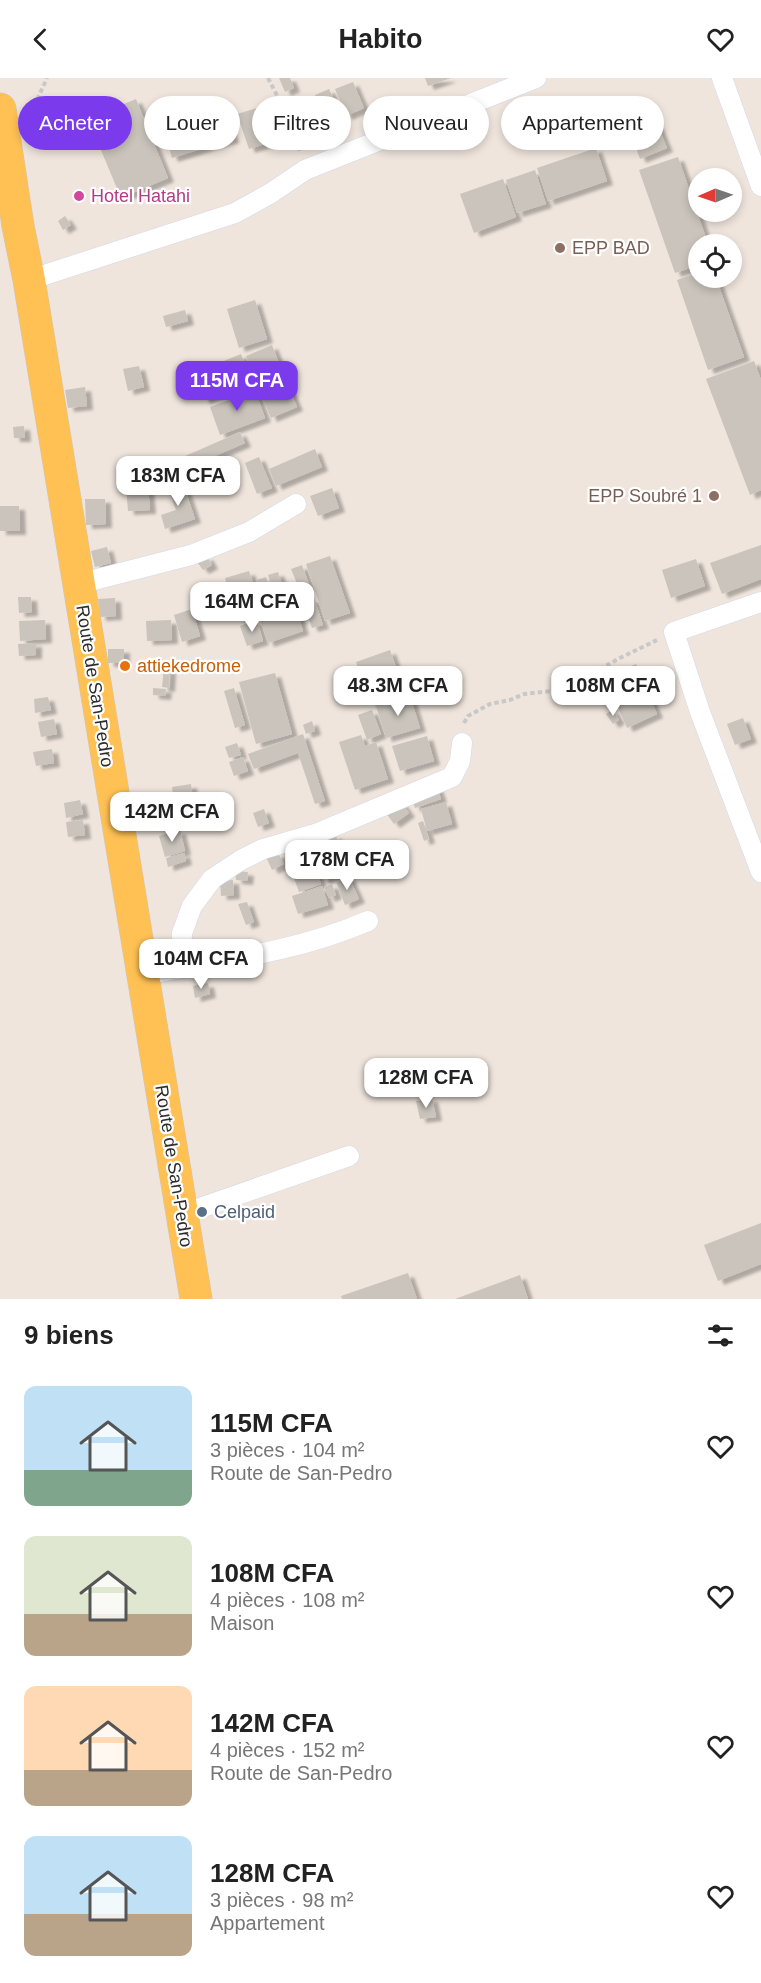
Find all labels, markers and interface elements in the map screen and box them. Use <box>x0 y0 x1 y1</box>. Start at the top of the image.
icon: back <box>24 23 57 56</box>
icon: heart <box>704 23 737 56</box>
text: Habito <box>339 24 423 54</box>
chip: Acheter <box>18 96 132 150</box>
chip: Louer <box>144 96 240 150</box>
chip: Filtres <box>252 96 351 150</box>
chip: Nouveau <box>363 96 489 150</box>
chip: Appartement <box>501 96 664 150</box>
north arrow <box>688 168 742 222</box>
map controls <box>688 168 742 288</box>
place label: Hotel Hatahi <box>91 186 190 206</box>
marker: Hotel Hatahi <box>72 189 86 203</box>
button: locate <box>688 234 742 288</box>
place label: EPP BAD <box>572 238 650 258</box>
marker: EPP BAD <box>553 241 567 255</box>
pin: 115M CFA <box>175 361 299 412</box>
text: 115M CFA <box>190 369 284 391</box>
pin: 183M CFA <box>116 456 240 507</box>
text: 183M CFA <box>130 464 226 486</box>
place label: EPP Soubré 1 <box>588 486 702 506</box>
marker: EPP Soubré 1 <box>707 489 721 503</box>
pin: 164M CFA <box>190 582 314 633</box>
text: 164M CFA <box>204 590 300 612</box>
street label: Route de San-Pedro <box>72 603 118 769</box>
place label: attiekedrome <box>137 656 241 676</box>
marker: attiekedrome <box>118 659 132 673</box>
pin: 48.3M CFA <box>329 666 467 717</box>
pin: 108M CFA <box>551 666 675 717</box>
text: 48.3M CFA <box>347 674 449 696</box>
text: 108M CFA <box>565 674 661 696</box>
pin: 142M CFA <box>110 792 234 843</box>
text: 142M CFA <box>124 800 220 822</box>
pin: 178M CFA <box>285 840 409 891</box>
text: 178M CFA <box>299 848 395 870</box>
pin: 104M CFA <box>139 939 263 990</box>
text: 104M CFA <box>153 947 249 969</box>
pin: 128M CFA <box>364 1058 488 1109</box>
text: 128M CFA <box>378 1066 474 1088</box>
street label: Route de San-Pedro <box>151 1083 197 1249</box>
place label: Celpaid <box>214 1202 275 1222</box>
marker: Celpaid <box>195 1205 209 1219</box>
icon: filters <box>704 1319 737 1352</box>
text: 9 biens <box>24 1320 114 1350</box>
text: 115M CFA <box>210 1408 333 1438</box>
icon: home <box>72 1410 144 1482</box>
icon: heart <box>704 1430 737 1463</box>
text: 3 pièces · 104 m² <box>210 1439 365 1461</box>
text: Route de San-Pedro <box>210 1462 392 1484</box>
text: 108M CFA <box>210 1558 334 1588</box>
icon: home <box>72 1560 144 1632</box>
icon: heart <box>704 1580 737 1613</box>
text: 4 pièces · 108 m² <box>210 1589 365 1611</box>
text: Maison <box>210 1612 274 1634</box>
text: 142M CFA <box>210 1708 334 1738</box>
icon: home <box>72 1710 144 1782</box>
icon: heart <box>704 1730 737 1763</box>
text: 4 pièces · 152 m² <box>210 1739 365 1761</box>
text: Route de San-Pedro <box>210 1762 392 1784</box>
text: 128M CFA <box>210 1858 334 1888</box>
icon: home <box>72 1860 144 1932</box>
icon: heart <box>704 1880 737 1913</box>
text: 3 pièces · 98 m² <box>210 1889 353 1911</box>
text: Appartement <box>210 1912 325 1934</box>

